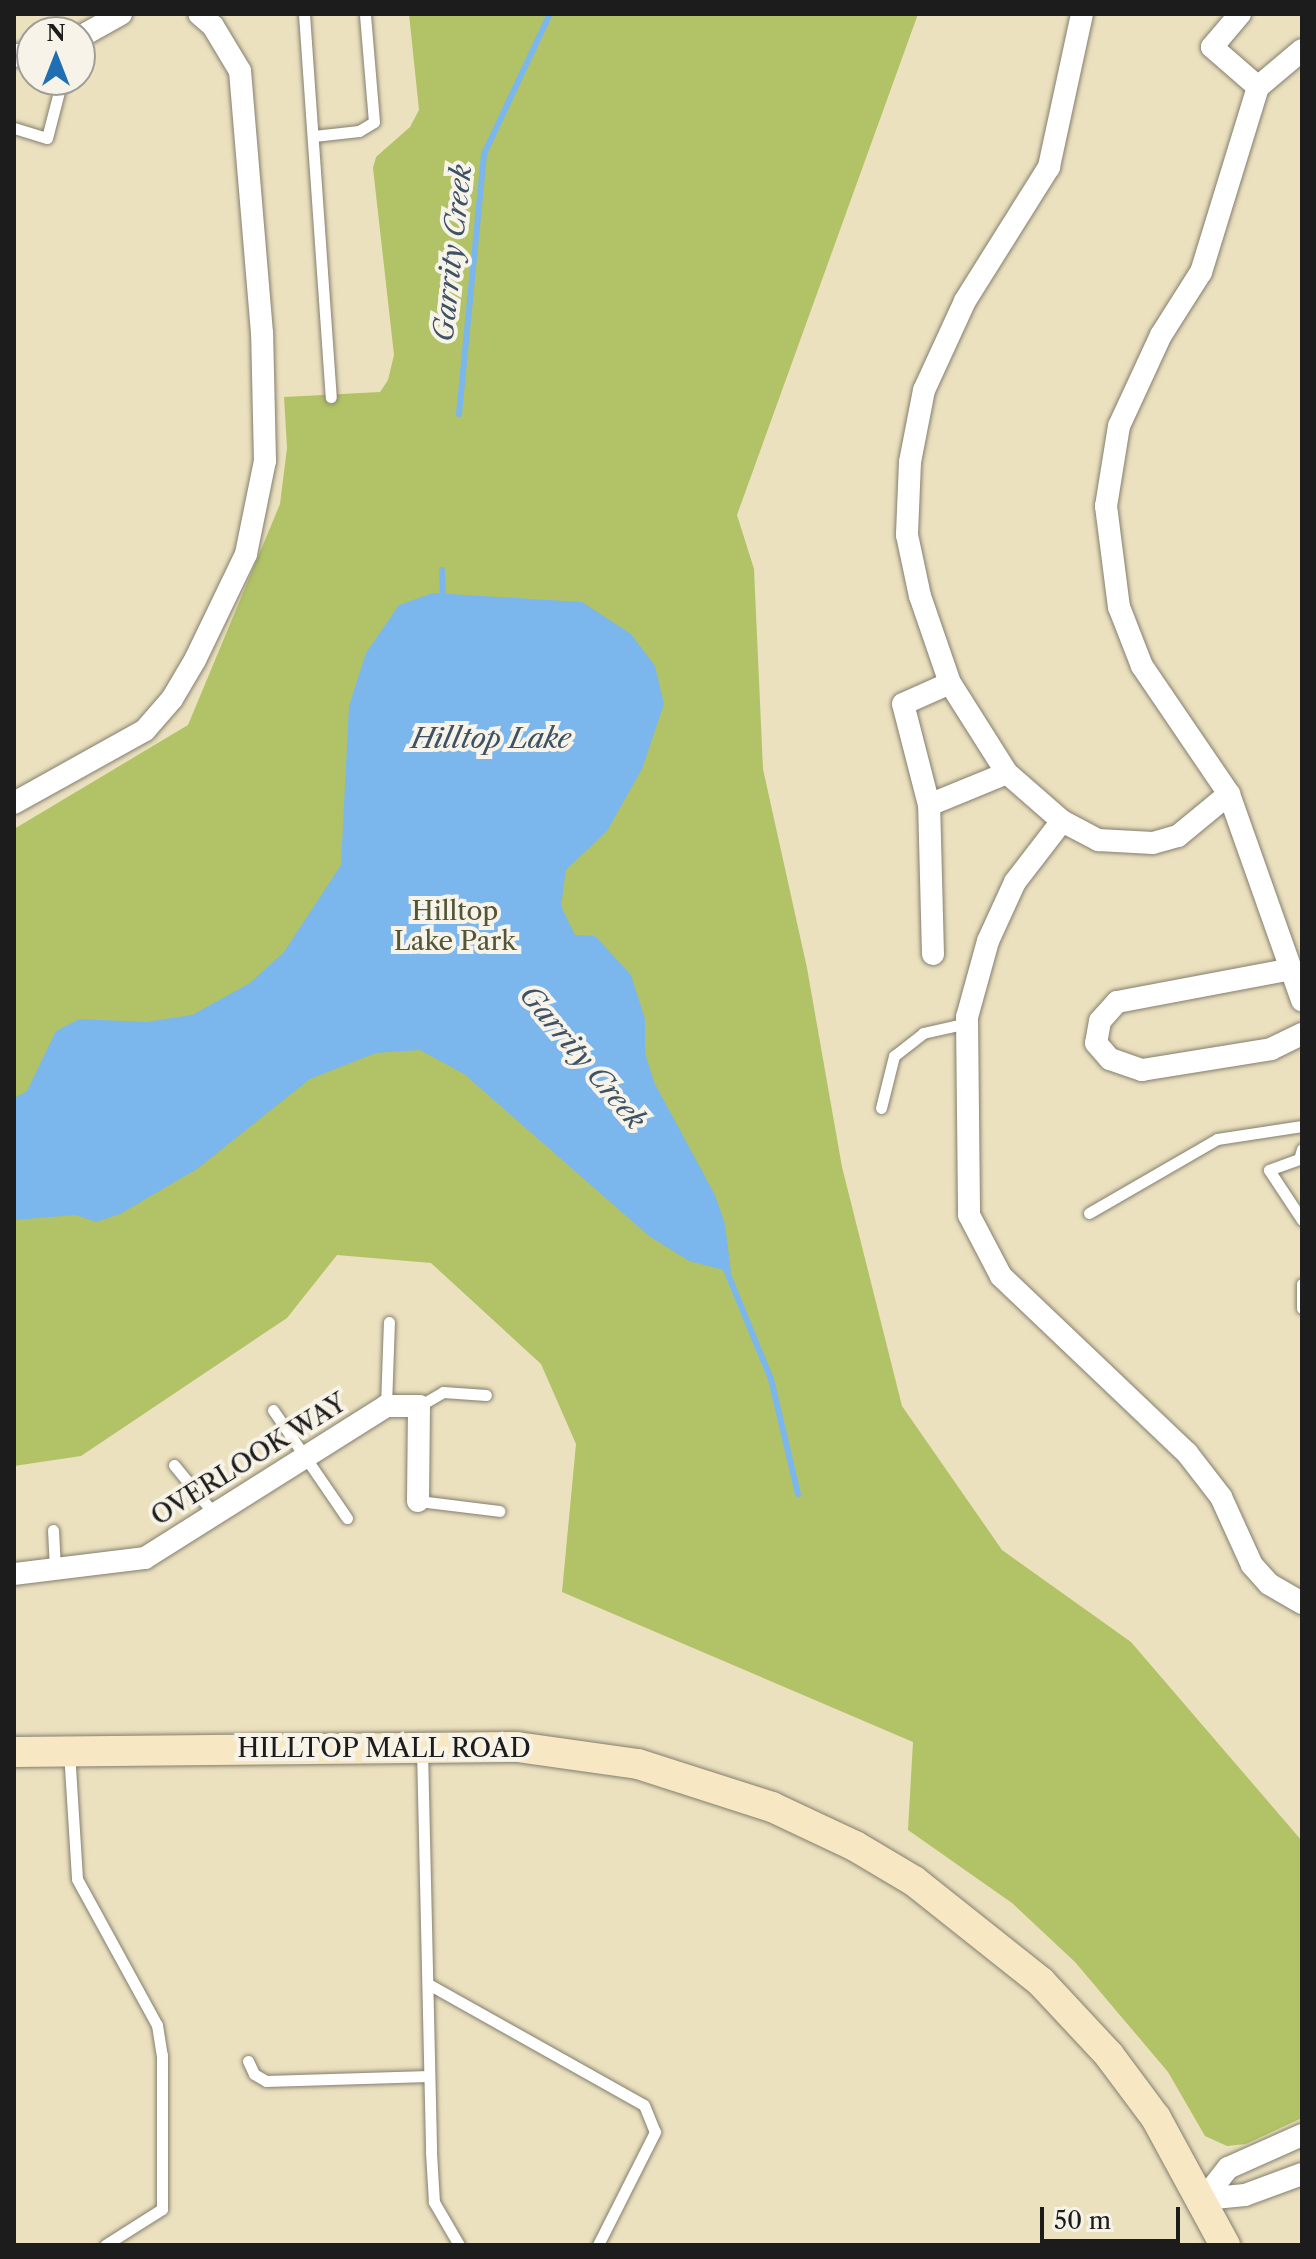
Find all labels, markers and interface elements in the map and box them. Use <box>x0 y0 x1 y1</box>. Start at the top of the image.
north arrow <box>16 16 96 96</box>
text: N <box>46 20 66 47</box>
water label: Garrity Creek <box>426 163 478 343</box>
water label: Hilltop Lake <box>411 721 571 755</box>
park label: Hilltop Lake Park <box>394 896 516 958</box>
water label: Garrity Creek <box>513 978 653 1136</box>
street label: OVERLOOK WAY <box>145 1387 353 1533</box>
street label: HILLTOP MALL ROAD <box>237 1733 531 1765</box>
scale bar <box>1044 2191 1184 2241</box>
text: 50 m <box>1054 2206 1111 2235</box>

